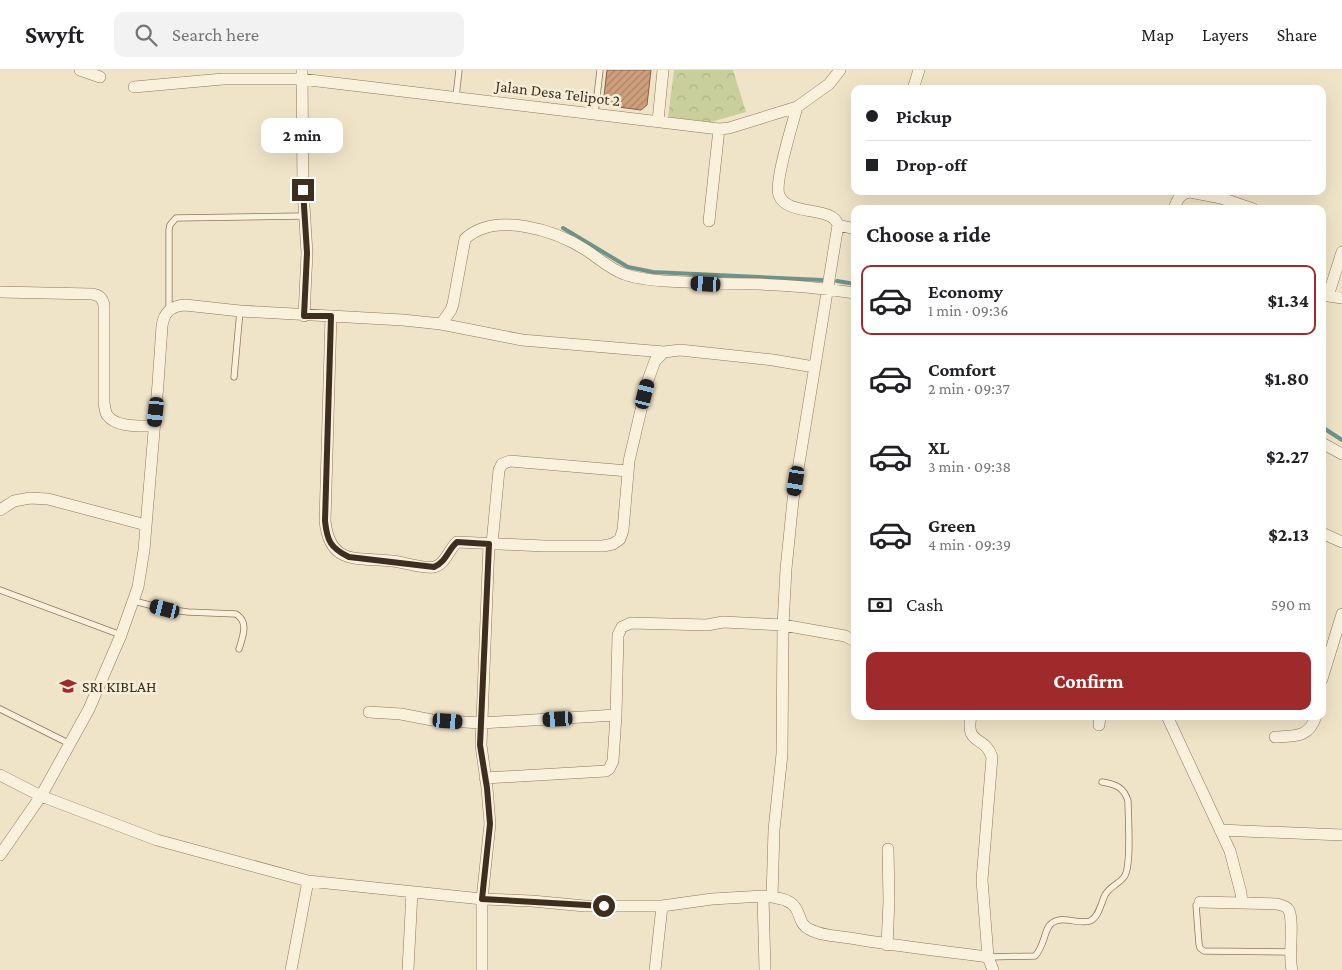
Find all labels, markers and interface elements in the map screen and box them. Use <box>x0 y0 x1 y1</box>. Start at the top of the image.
search box <box>114 12 464 57</box>
text: Swyft <box>25 21 84 48</box>
icon: search <box>132 21 160 49</box>
text: Search here <box>172 24 259 45</box>
text: Map <box>1141 25 1174 45</box>
text: Layers <box>1202 25 1249 45</box>
text: Share <box>1277 25 1317 45</box>
street label: Jalan Desa Telipot 2 <box>493 77 622 110</box>
text: Pickup <box>896 106 952 127</box>
callout: 2 min <box>262 118 344 152</box>
text: 2 min <box>283 127 321 144</box>
text: Drop-off <box>896 154 967 175</box>
route end <box>292 179 314 201</box>
text: Choose a ride <box>866 222 991 247</box>
car <box>690 276 721 292</box>
icon: car <box>868 278 913 323</box>
text: Economy <box>928 281 1003 302</box>
text: $1.34 <box>1268 290 1309 311</box>
text: 1 min · 09:36 <box>928 302 1008 319</box>
icon: car <box>868 356 913 401</box>
text: Comfort <box>928 359 996 380</box>
text: $1.80 <box>1265 368 1309 389</box>
car <box>634 378 655 410</box>
text: 2 min · 09:37 <box>928 380 1010 397</box>
car <box>146 396 165 428</box>
icon: car <box>868 434 913 479</box>
text: XL <box>928 437 950 458</box>
text: $2.27 <box>1266 446 1309 467</box>
text: 3 min · 09:38 <box>928 458 1011 475</box>
car <box>786 465 805 497</box>
icon: car <box>868 512 913 557</box>
text: Green <box>928 515 976 536</box>
text: $2.13 <box>1268 524 1309 545</box>
text: 4 min · 09:39 <box>928 536 1011 553</box>
icon: cash <box>866 591 894 619</box>
text: Cash <box>906 594 944 615</box>
text: 590 m <box>1271 596 1311 613</box>
car <box>148 598 181 620</box>
button: Confirm <box>866 652 1311 710</box>
school or university icon: SRI KIBLAH <box>58 676 78 696</box>
place label: SRI KIBLAH <box>82 678 157 695</box>
car <box>542 711 573 727</box>
car <box>432 712 463 730</box>
route start <box>593 895 615 917</box>

